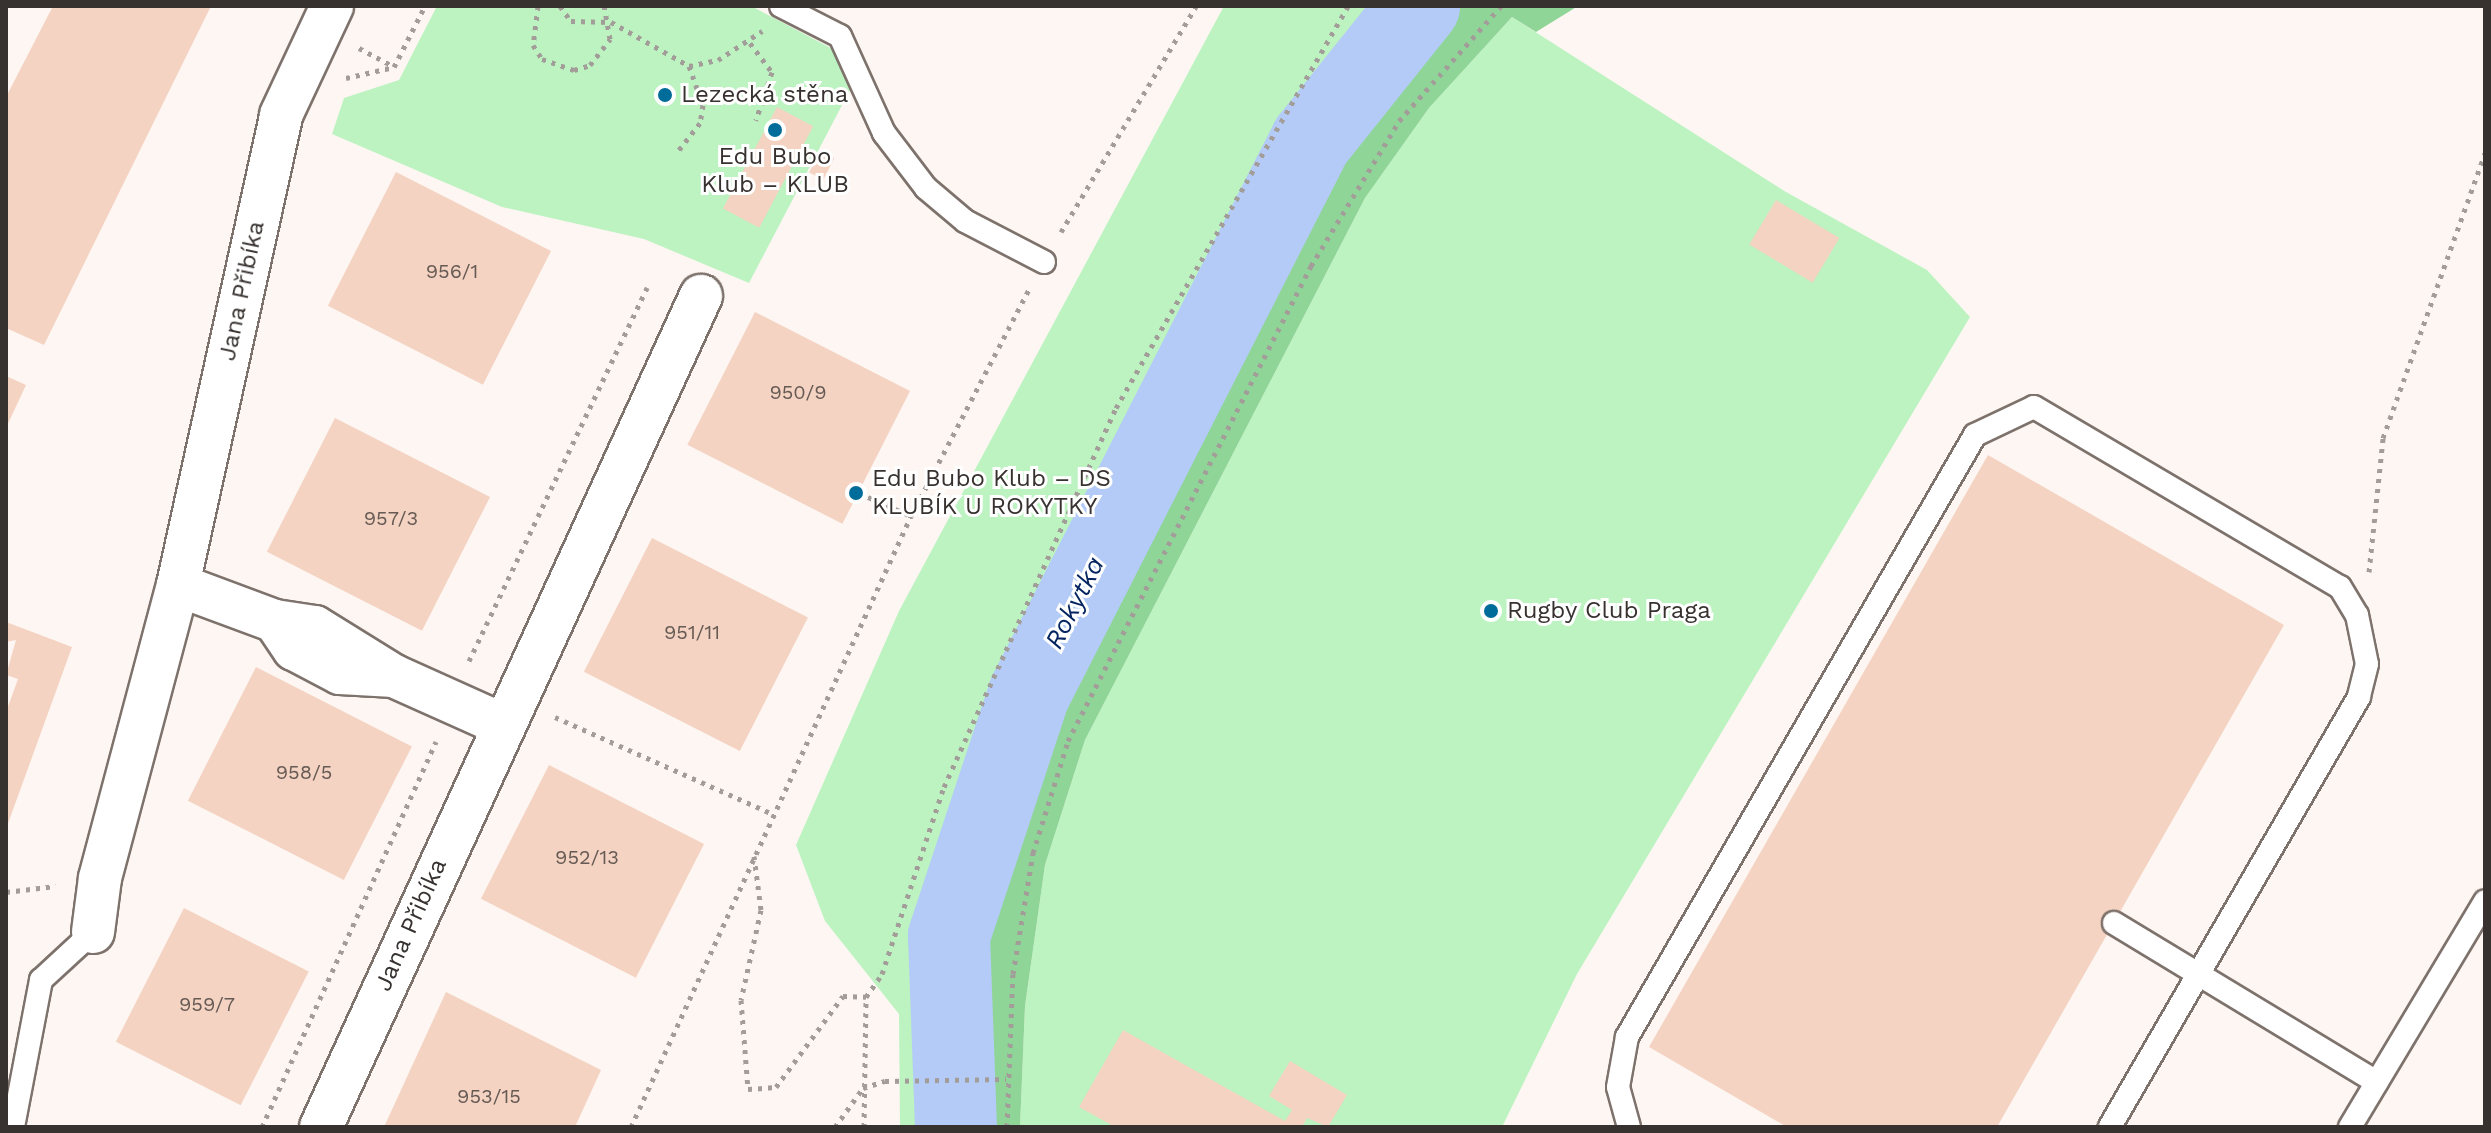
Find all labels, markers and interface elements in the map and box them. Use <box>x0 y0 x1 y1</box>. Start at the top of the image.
place label: Lezecká stěna <box>681 81 849 109</box>
marker: Lezecká stěna <box>656 86 674 104</box>
marker: Edu Bubo Klub – KLUB <box>766 121 784 139</box>
place label: Edu Bubo Klub – KLUB <box>701 143 849 199</box>
street label: Jana Přibíka <box>213 218 271 364</box>
house number: 956/1 <box>426 259 478 283</box>
house number: 950/9 <box>769 380 827 404</box>
place label: Edu Bubo Klub – DS KLUBÍK U ROKYTKY <box>872 465 1111 521</box>
marker: Edu Bubo Klub – DS KLUBÍK U ROKYTKY <box>847 484 865 502</box>
house number: 957/3 <box>364 506 418 530</box>
water label: Rokytka <box>1039 552 1111 654</box>
place label: Rugby Club Praga <box>1507 597 1711 625</box>
marker: Rugby Club Praga <box>1482 602 1500 620</box>
house number: 951/11 <box>664 620 720 644</box>
house number: 958/5 <box>276 760 332 784</box>
house number: 952/13 <box>555 845 619 869</box>
street label: Jana Přibíka <box>369 854 453 996</box>
house number: 959/7 <box>179 992 235 1016</box>
house number: 953/15 <box>457 1084 521 1108</box>

